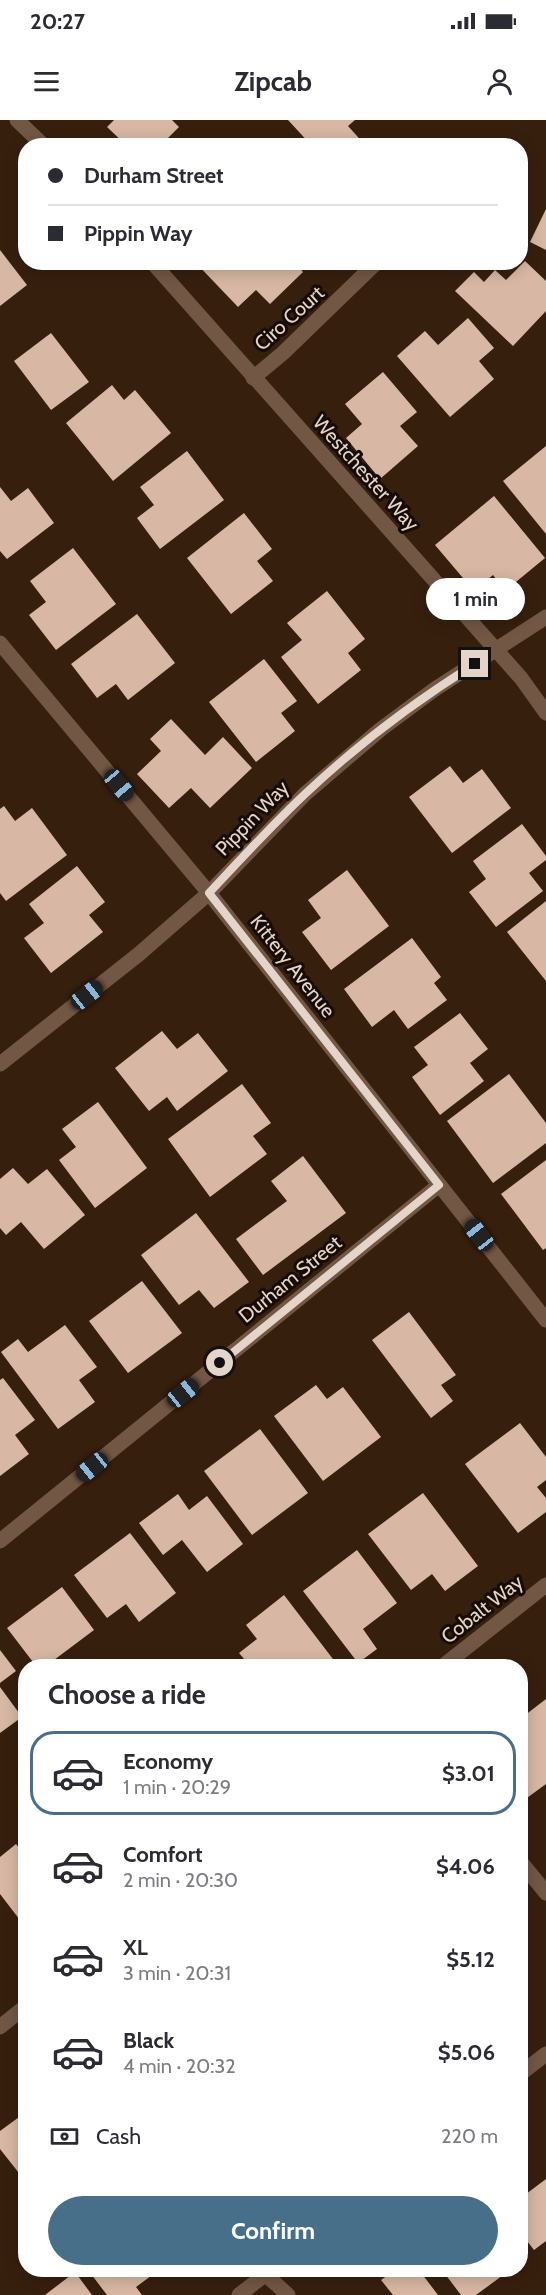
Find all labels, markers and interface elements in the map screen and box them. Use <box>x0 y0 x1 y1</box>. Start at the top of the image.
text: 20:27 <box>30 8 85 35</box>
icon: menu <box>30 65 63 98</box>
text: Zipcab <box>234 65 312 98</box>
icon: person <box>483 65 516 98</box>
text: Durham Street <box>84 162 224 189</box>
text: Pippin Way <box>84 220 193 247</box>
street label: Ciro Court <box>249 280 329 355</box>
street label: Westchester Way <box>308 410 424 536</box>
callout: 1 min <box>426 577 524 619</box>
text: 1 min <box>453 587 498 611</box>
route end <box>461 650 488 677</box>
car <box>101 765 137 805</box>
street label: Pippin Way <box>210 775 294 861</box>
street label: Kittery Avenue <box>245 910 341 1022</box>
car <box>67 977 107 1013</box>
car <box>461 1215 497 1255</box>
street label: Durham Street <box>234 1230 346 1328</box>
route start <box>206 1349 233 1376</box>
car <box>163 1375 203 1411</box>
car <box>72 1449 112 1485</box>
street label: Cobalt Way <box>436 1570 528 1648</box>
text: Choose a ride <box>48 1678 206 1711</box>
icon: car <box>51 1746 105 1800</box>
text: Economy <box>123 1748 213 1775</box>
text: $3.01 <box>442 1760 495 1787</box>
text: 1 min · 20:29 <box>123 1775 231 1799</box>
icon: car <box>51 1839 105 1893</box>
text: Comfort <box>123 1841 202 1868</box>
text: $4.06 <box>436 1853 495 1880</box>
text: 2 min · 20:30 <box>123 1868 238 1892</box>
icon: car <box>51 1932 105 1986</box>
text: XL <box>123 1934 148 1961</box>
text: $5.12 <box>446 1946 495 1973</box>
text: 3 min · 20:31 <box>123 1961 231 1985</box>
icon: car <box>51 2025 105 2079</box>
text: Black <box>123 2027 174 2054</box>
text: $5.06 <box>438 2039 495 2066</box>
text: 4 min · 20:32 <box>123 2054 236 2078</box>
icon: cash <box>48 2120 81 2153</box>
text: Cash <box>96 2123 141 2150</box>
text: 220 m <box>441 2124 498 2148</box>
button: Confirm <box>48 2196 498 2265</box>

